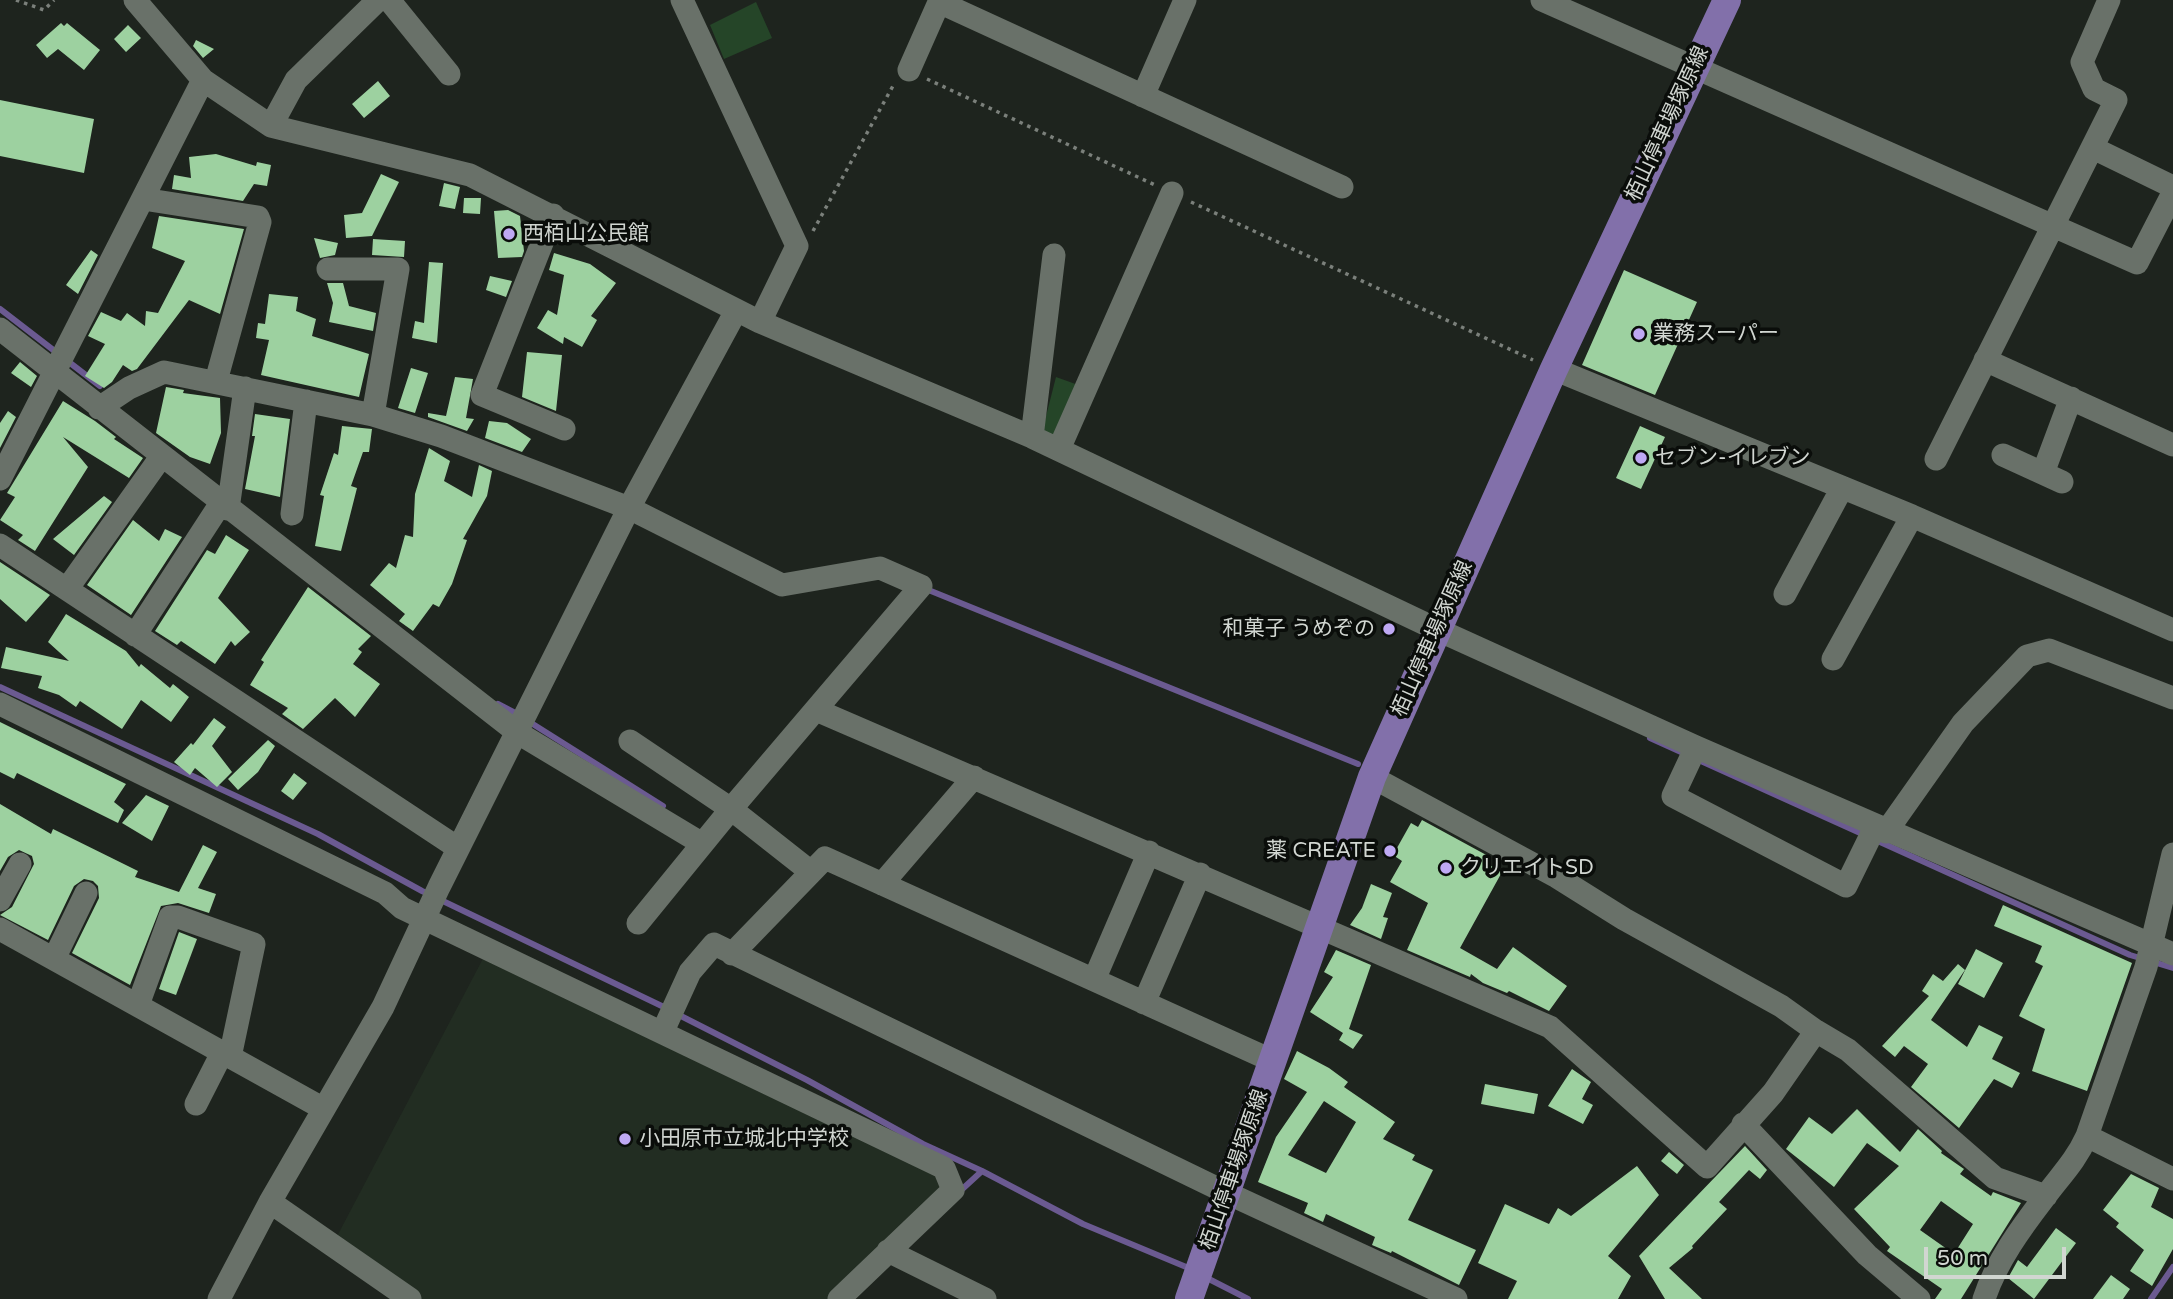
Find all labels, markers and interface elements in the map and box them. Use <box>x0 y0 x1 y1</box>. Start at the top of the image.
street label: 栢山停車場塚原線 <box>1621 43 1715 205</box>
place label: 西栢山公民館 <box>523 221 649 247</box>
marker: 西栢山公民館 <box>501 226 517 242</box>
place label: 業務スーパー <box>1653 321 1779 347</box>
marker: 業務スーパー <box>1631 326 1647 342</box>
place label: セブン-イレブン <box>1655 445 1811 471</box>
marker: セブン-イレブン <box>1633 450 1649 466</box>
street label: 栢山停車場塚原線 <box>1387 557 1479 721</box>
place label: 和菓子 うめぞの <box>1223 616 1375 642</box>
marker: 和菓子 うめぞの <box>1381 621 1397 637</box>
place label: 薬 CREATE <box>1266 838 1376 864</box>
marker: 薬 CREATE <box>1382 843 1398 859</box>
place label: クリエイトSD <box>1460 855 1594 881</box>
marker: クリエイトSD <box>1438 860 1454 876</box>
street label: 栢山停車場塚原線 <box>1196 1086 1274 1254</box>
place label: 小田原市立城北中学校 <box>639 1126 849 1152</box>
marker: 小田原市立城北中学校 <box>617 1131 633 1147</box>
scale bar <box>1928 1232 2070 1276</box>
text: 50 m <box>1937 1246 1988 1271</box>

